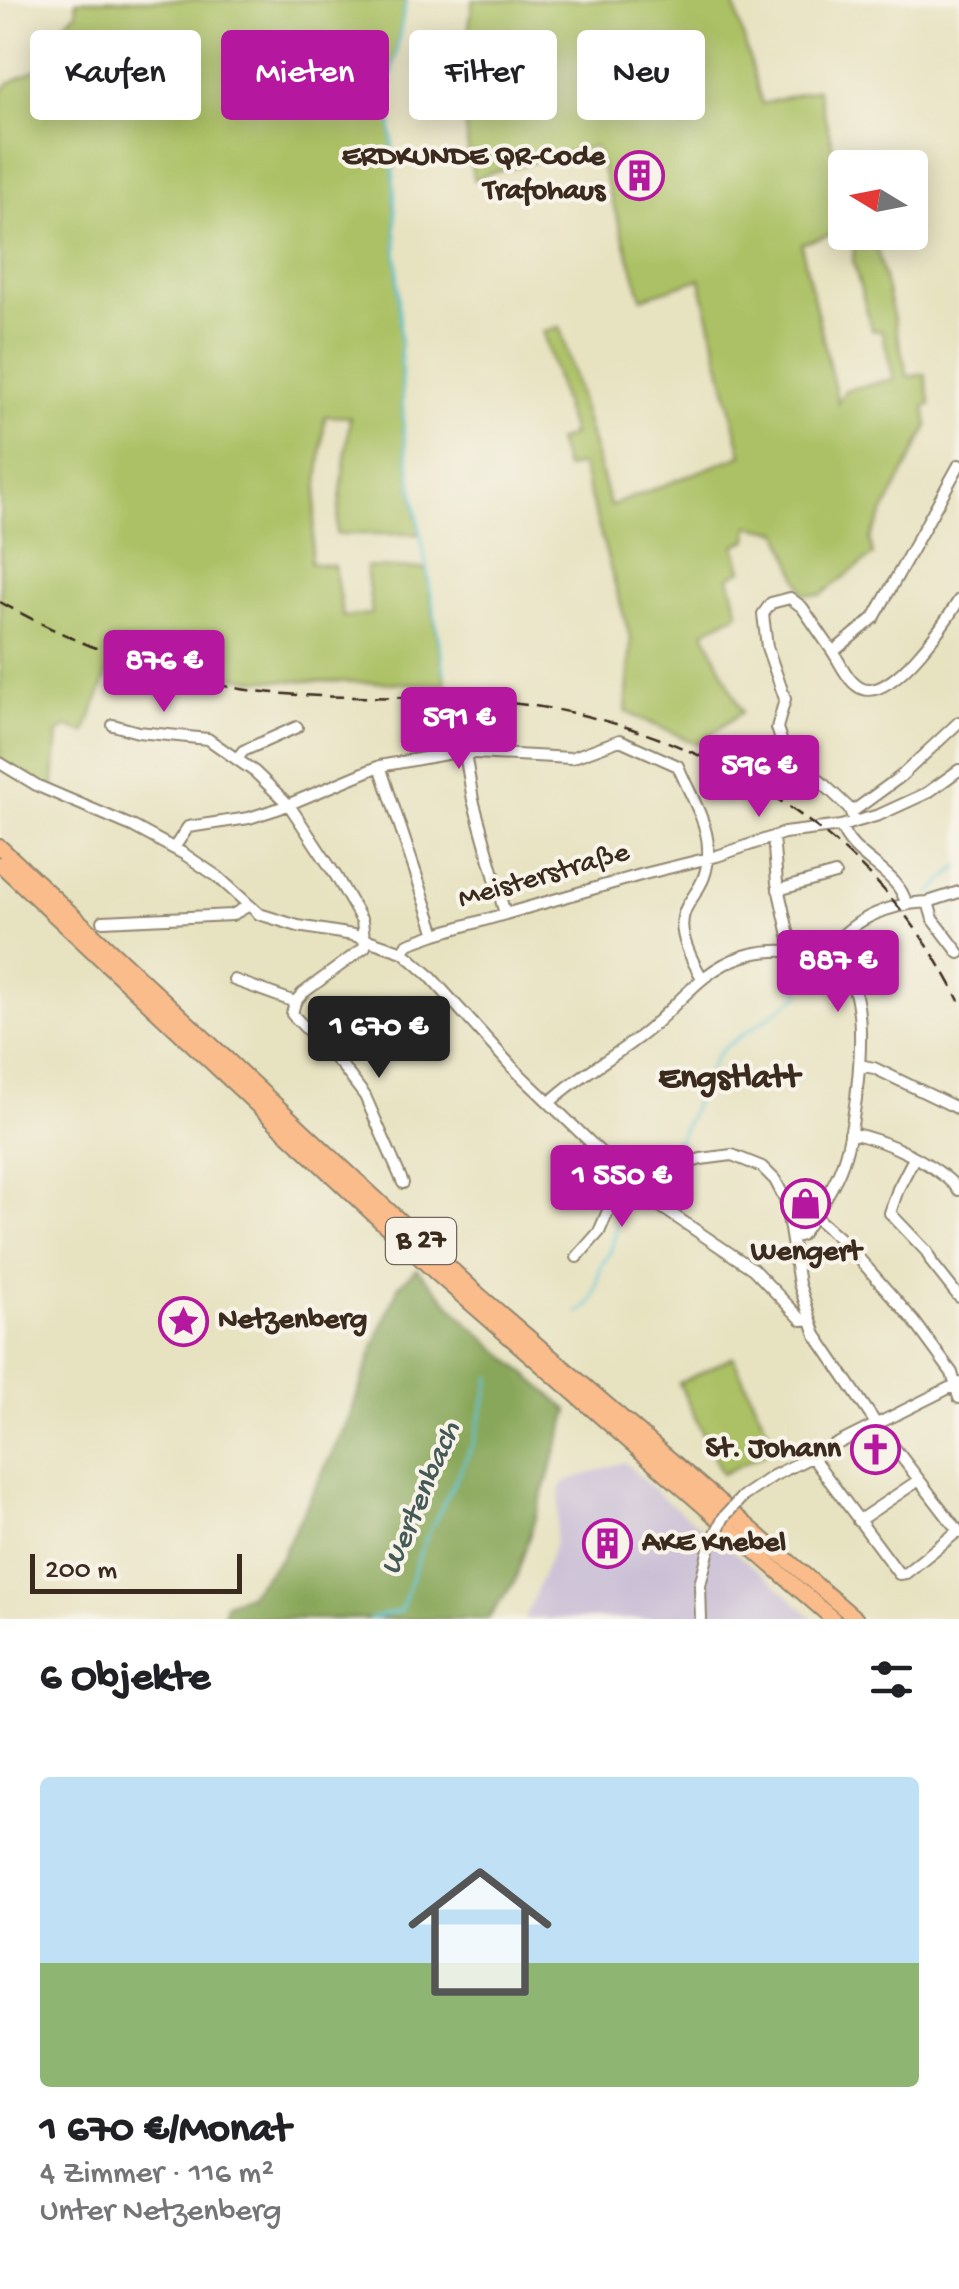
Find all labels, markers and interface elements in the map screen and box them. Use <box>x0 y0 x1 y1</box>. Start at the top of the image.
chip: Kaufen <box>30 30 201 120</box>
chip: Mieten <box>221 30 389 120</box>
chip: Filter <box>409 30 557 120</box>
chip: Neu <box>577 30 705 120</box>
place label: ERDKUNDE QR-Code Trafohaus <box>342 141 607 210</box>
building icon: ERDKUNDE QR-Code Trafohaus <box>614 149 666 201</box>
north arrow <box>828 150 928 250</box>
map controls <box>828 150 928 250</box>
pin: 876 € <box>94 630 234 715</box>
text: 876 € <box>125 643 203 681</box>
pin: 591 € <box>389 687 529 772</box>
text: 591 € <box>423 700 495 738</box>
pin: 596 € <box>689 735 829 820</box>
text: 596 € <box>721 748 797 786</box>
street label: Meisterstraße <box>454 836 634 918</box>
pin: 887 € <box>768 930 908 1015</box>
text: 887 € <box>799 943 877 981</box>
pin: 1 670 € <box>287 996 471 1081</box>
text: 1 670 € <box>330 1009 428 1047</box>
district label: Engstlatt <box>658 1059 803 1100</box>
pin: 1 550 € <box>530 1145 714 1230</box>
text: 1 550 € <box>573 1158 671 1196</box>
shop icon: Wengert <box>780 1178 832 1230</box>
road number: B 27 <box>386 1218 456 1264</box>
place label: Wengert <box>750 1236 864 1271</box>
place icon: Netzenberg <box>157 1295 209 1347</box>
place label: Netzenberg <box>218 1304 367 1339</box>
water label: Wertenbach <box>373 1416 472 1581</box>
church icon: St. Johann <box>850 1424 902 1476</box>
place label: St. Johann <box>706 1433 842 1468</box>
building icon: AKE Knebel <box>581 1518 633 1570</box>
place label: AKE Knebel <box>641 1527 787 1562</box>
scale bar <box>30 1549 242 1594</box>
text: 200 m <box>45 1555 117 1588</box>
icon: filters <box>864 1652 919 1707</box>
text: 6 Objekte <box>40 1655 210 1704</box>
icon: home <box>390 1842 570 2022</box>
text: 1 670 €/Monat <box>40 2107 290 2156</box>
text: 4 Zimmer · 116 m² <box>40 2156 274 2194</box>
text: Unter Netzenberg <box>40 2194 281 2232</box>

